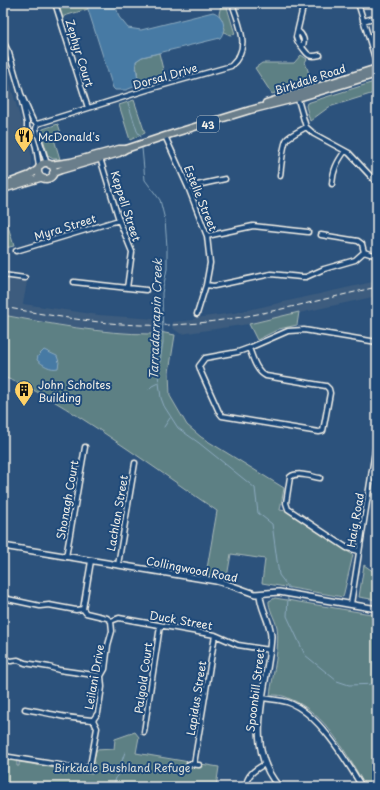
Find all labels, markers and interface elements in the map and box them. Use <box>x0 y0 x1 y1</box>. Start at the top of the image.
street label: Zephyr Court <box>62 17 99 90</box>
street label: Dorsal Drive <box>131 59 199 93</box>
street label: Birkdale Road <box>272 59 348 99</box>
road number: 43 <box>197 116 219 132</box>
restaurant icon: McDonald's <box>13 125 35 153</box>
place label: McDonald's <box>38 128 100 145</box>
street label: Estelle Street <box>180 162 222 234</box>
street label: Keppell Street <box>107 169 146 244</box>
street label: Myra Street <box>32 209 99 244</box>
water label: Tarradarrapin Creek <box>144 257 166 380</box>
place label: John Scholtes Building <box>38 376 111 406</box>
building icon: John Scholtes Building <box>13 379 35 407</box>
street label: Shonagh Court <box>52 458 82 541</box>
street label: Lachlan Street <box>102 473 132 552</box>
street label: Haig Road <box>342 491 368 549</box>
street label: Collingwood Road <box>145 552 239 586</box>
street label: Duck Street <box>148 606 214 634</box>
street label: Palgold Court <box>130 641 156 715</box>
street label: Leilani Drive <box>80 643 108 711</box>
street label: Spoonbill Street <box>241 647 269 733</box>
street label: Lapidus Street <box>182 659 210 737</box>
park label: Birkdale Bushland Refuge <box>54 759 191 776</box>

